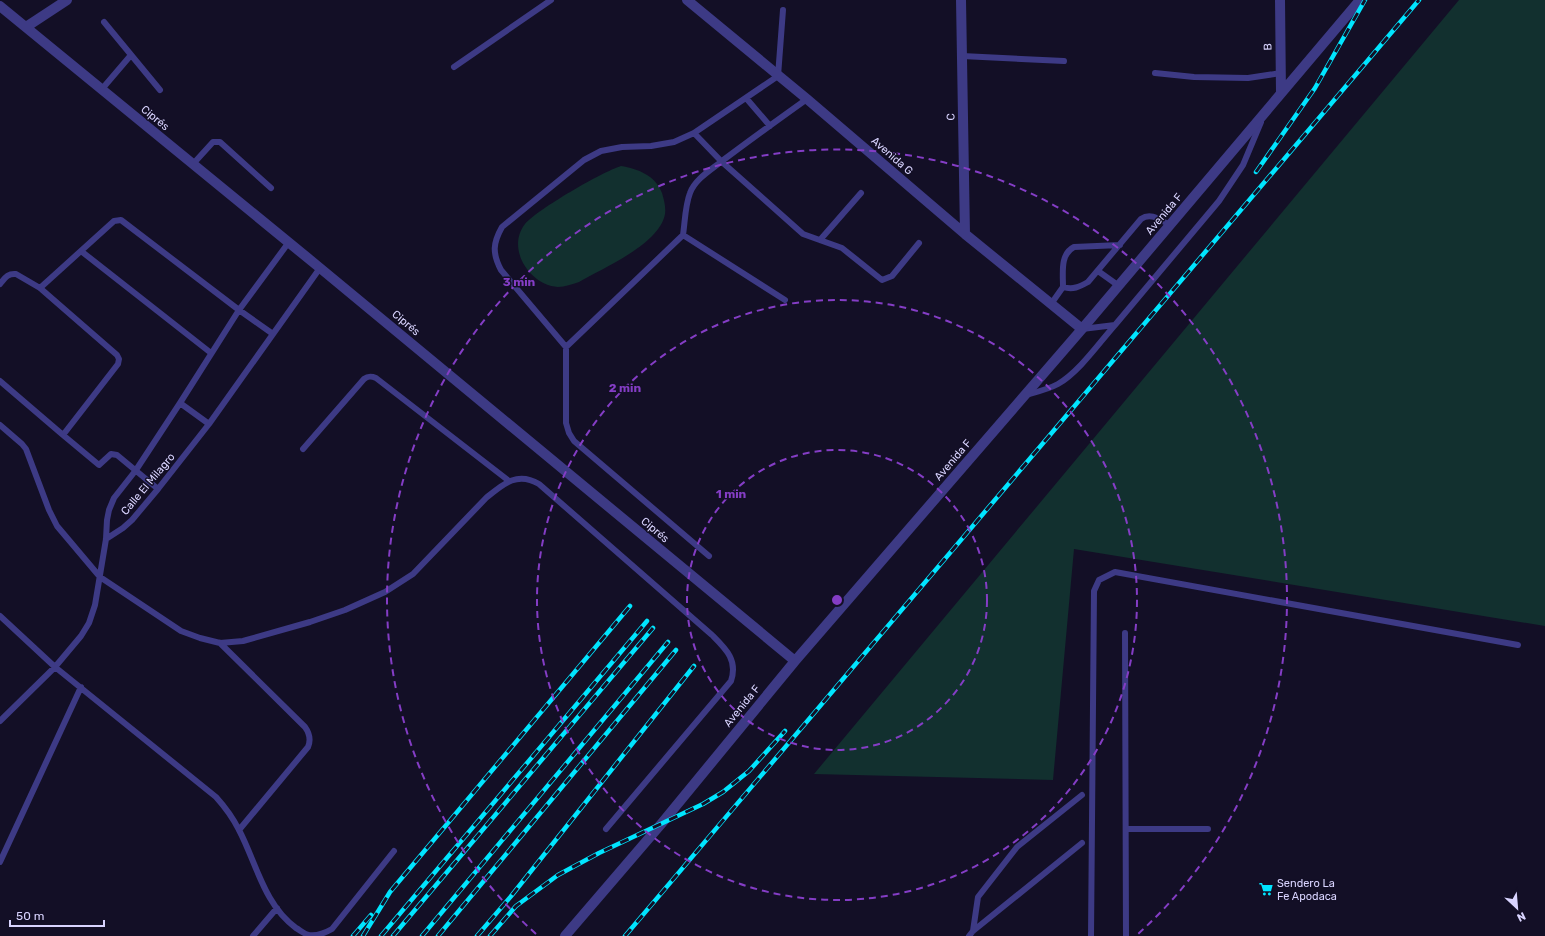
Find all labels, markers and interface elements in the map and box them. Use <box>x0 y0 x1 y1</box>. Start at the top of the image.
street label: B <box>1261 43 1275 51</box>
street label: Ciprés <box>138 103 172 133</box>
street label: C <box>944 113 958 121</box>
street label: Avenida G <box>868 134 916 178</box>
street label: Avenida F <box>1143 191 1185 237</box>
text: 3 min <box>503 275 536 289</box>
street label: Ciprés <box>389 308 423 339</box>
text: 2 min <box>609 381 642 395</box>
street label: Avenida F <box>932 437 974 483</box>
street label: Calle El Milagro <box>118 450 178 518</box>
text: 1 min <box>716 487 747 501</box>
street label: Ciprés <box>638 515 672 546</box>
centre of rings <box>830 593 844 607</box>
street label: Avenida F <box>721 682 763 730</box>
place label: Sendero La Fe Apodaca <box>1277 877 1337 903</box>
supermarket icon: Sendero La Fe Apodaca <box>1258 881 1274 897</box>
north arrow <box>1497 888 1537 928</box>
scale bar <box>10 902 104 928</box>
text: 50 m <box>16 909 44 923</box>
text: N <box>1515 909 1528 924</box>

